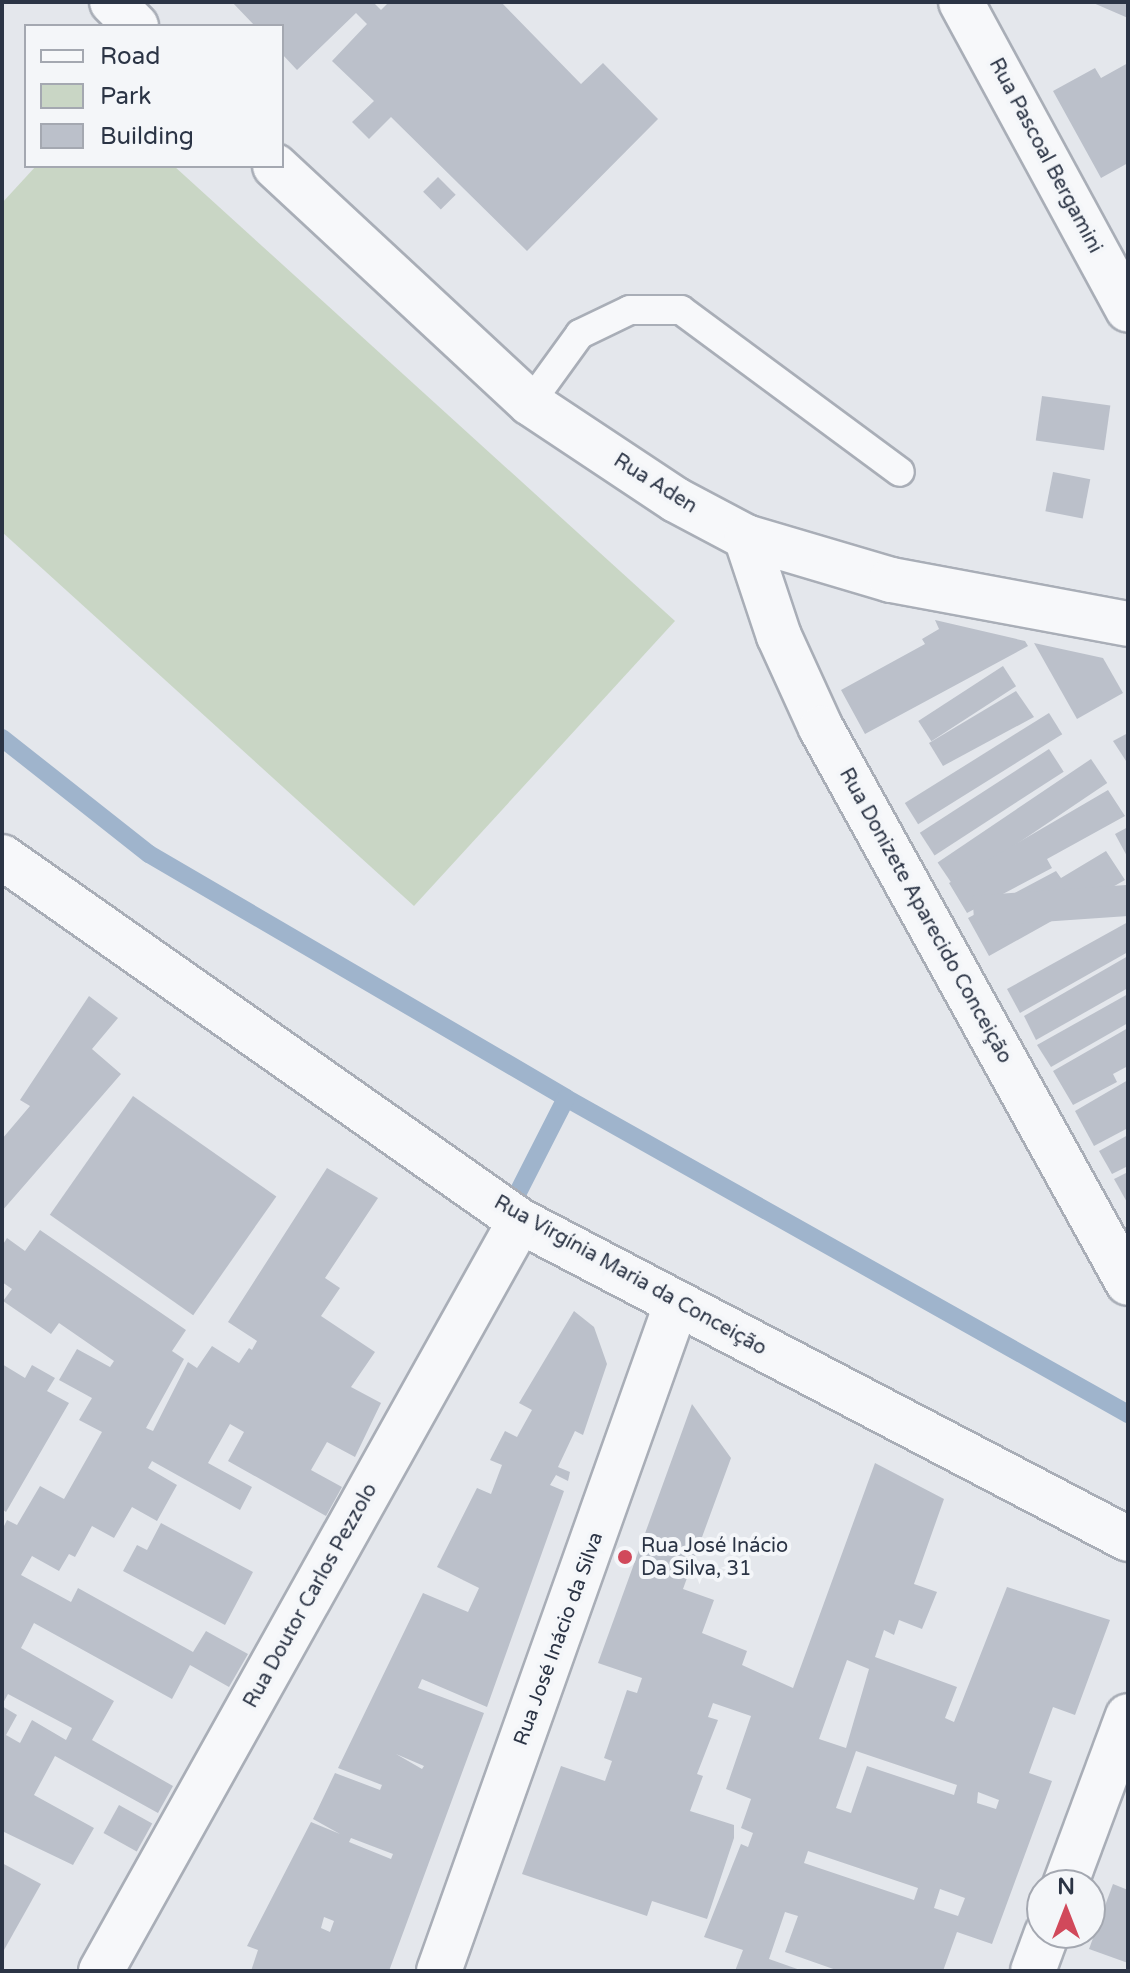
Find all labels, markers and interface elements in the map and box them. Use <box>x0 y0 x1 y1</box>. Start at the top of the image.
legend <box>24 24 284 168</box>
text: Road <box>100 42 160 71</box>
street label: Rua Pascoal Bergamini <box>983 54 1107 258</box>
text: Park <box>100 82 151 111</box>
text: Building <box>100 122 194 151</box>
street label: Rua Aden <box>609 449 701 519</box>
street label: Rua Donizete Aparecido Conceição <box>834 764 1016 1068</box>
street label: Rua Virgínia Maria da Conceição <box>490 1191 770 1361</box>
street label: Rua Doutor Carlos Pezzolo <box>239 1480 383 1712</box>
street label: Rua José Inácio da Silva <box>509 1529 609 1749</box>
place label: Rua José Inácio Da Silva, 31 <box>641 1534 788 1581</box>
marker: Rua José Inácio Da Silva, 31 <box>616 1548 634 1566</box>
north arrow <box>1026 1869 1106 1949</box>
text: N <box>1057 1874 1075 1900</box>

